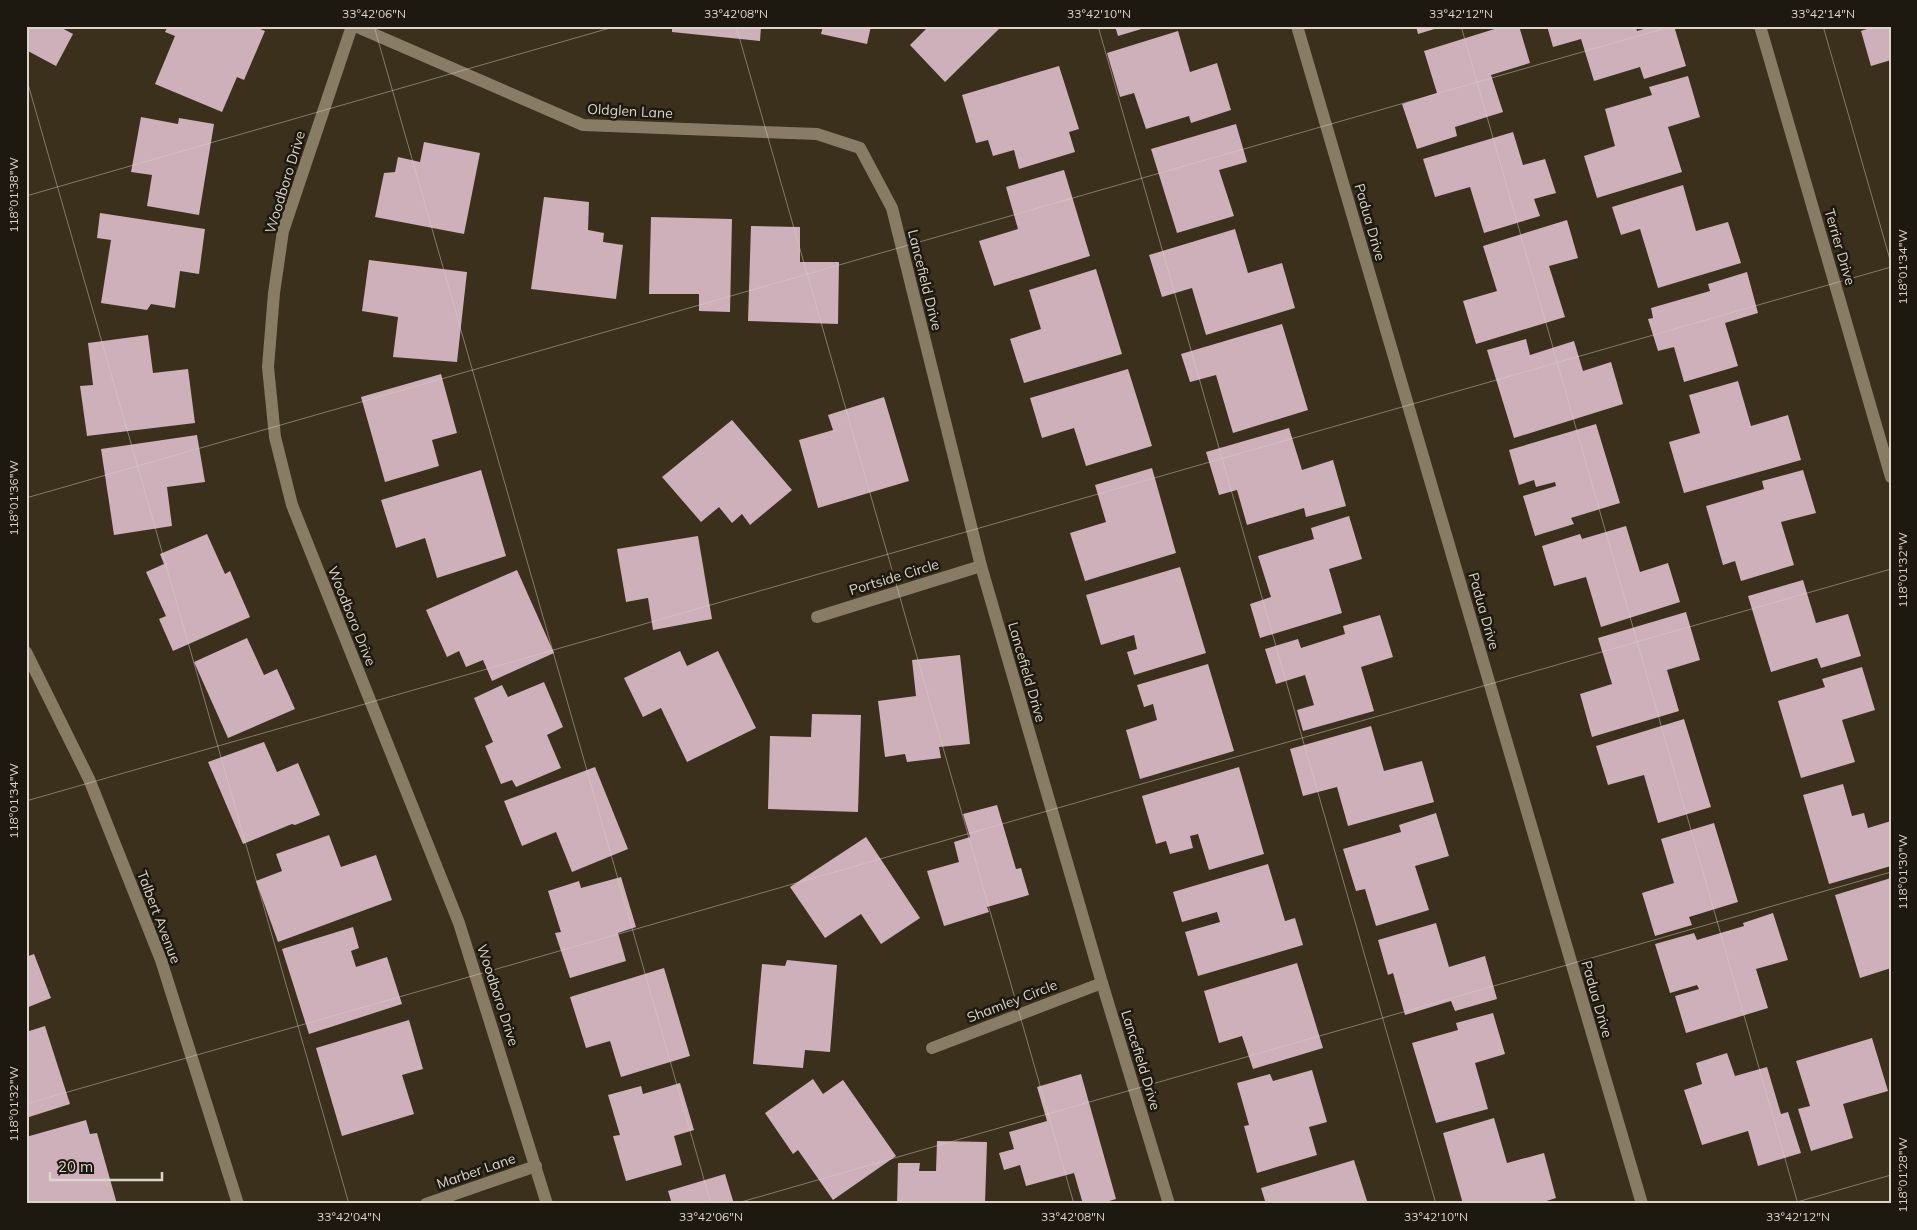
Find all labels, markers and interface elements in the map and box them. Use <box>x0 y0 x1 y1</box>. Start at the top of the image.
text: 33°42'06"N <box>342 6 406 21</box>
text: 33°42'08"N <box>704 6 768 21</box>
text: 33°42'10"N <box>1067 6 1131 21</box>
text: 33°42'12"N <box>1429 6 1493 21</box>
text: 33°42'14"N <box>1791 6 1855 21</box>
street label: Oldglen Lane <box>587 100 673 122</box>
street label: Woodboro Drive <box>261 129 309 235</box>
text: 118°01'38"W <box>6 157 21 233</box>
street label: Padua Drive <box>1350 181 1390 263</box>
street label: Terrier Drive <box>1821 207 1859 287</box>
street label: Lancefield Drive <box>904 228 946 332</box>
text: 118°01'34"W <box>1895 229 1910 305</box>
text: 118°01'36"W <box>6 460 21 536</box>
text: 118°01'32"W <box>1895 532 1910 608</box>
street label: Portside Circle <box>847 555 941 599</box>
street label: Woodboro Drive <box>324 563 380 669</box>
street label: Padua Drive <box>1464 570 1504 652</box>
street label: Lancefield Drive <box>1004 620 1050 724</box>
text: 118°01'34"W <box>6 763 21 839</box>
text: 118°01'30"W <box>1895 834 1910 910</box>
street label: Talbert Avenue <box>133 868 185 966</box>
street label: Woodboro Drive <box>473 942 523 1048</box>
street label: Padua Drive <box>1577 958 1617 1040</box>
street label: Shamley Circle <box>964 976 1060 1026</box>
street label: Lancefield Drive <box>1117 1008 1165 1112</box>
text: 118°01'32"W <box>6 1066 21 1142</box>
text: 118°01'28"W <box>1895 1137 1910 1213</box>
street label: Marber Lane <box>434 1149 518 1193</box>
scale bar <box>50 1150 162 1182</box>
text: 20 m <box>58 1157 93 1176</box>
text: 33°42'04"N <box>317 1209 381 1224</box>
text: 33°42'06"N <box>679 1209 743 1224</box>
text: 33°42'08"N <box>1041 1209 1105 1224</box>
text: 33°42'10"N <box>1404 1209 1468 1224</box>
text: 33°42'12"N <box>1766 1209 1830 1224</box>

